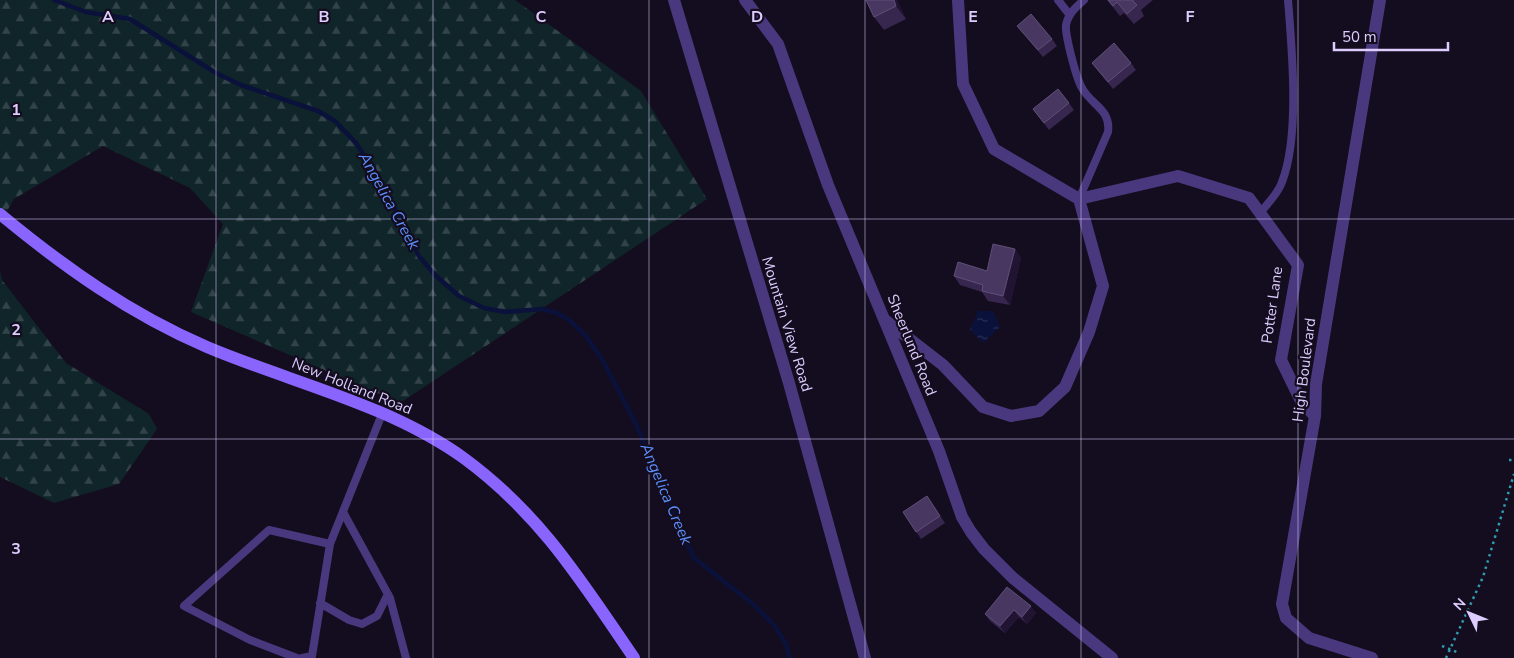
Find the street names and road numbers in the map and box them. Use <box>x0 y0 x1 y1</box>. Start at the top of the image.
street label: Mountain View Road <box>757 254 817 394</box>
street label: Potter Lane <box>1257 265 1287 345</box>
street label: Sheerlund Road <box>883 291 941 399</box>
street label: High Boulevard <box>1288 317 1320 423</box>
street label: New Holland Road <box>289 353 415 419</box>

